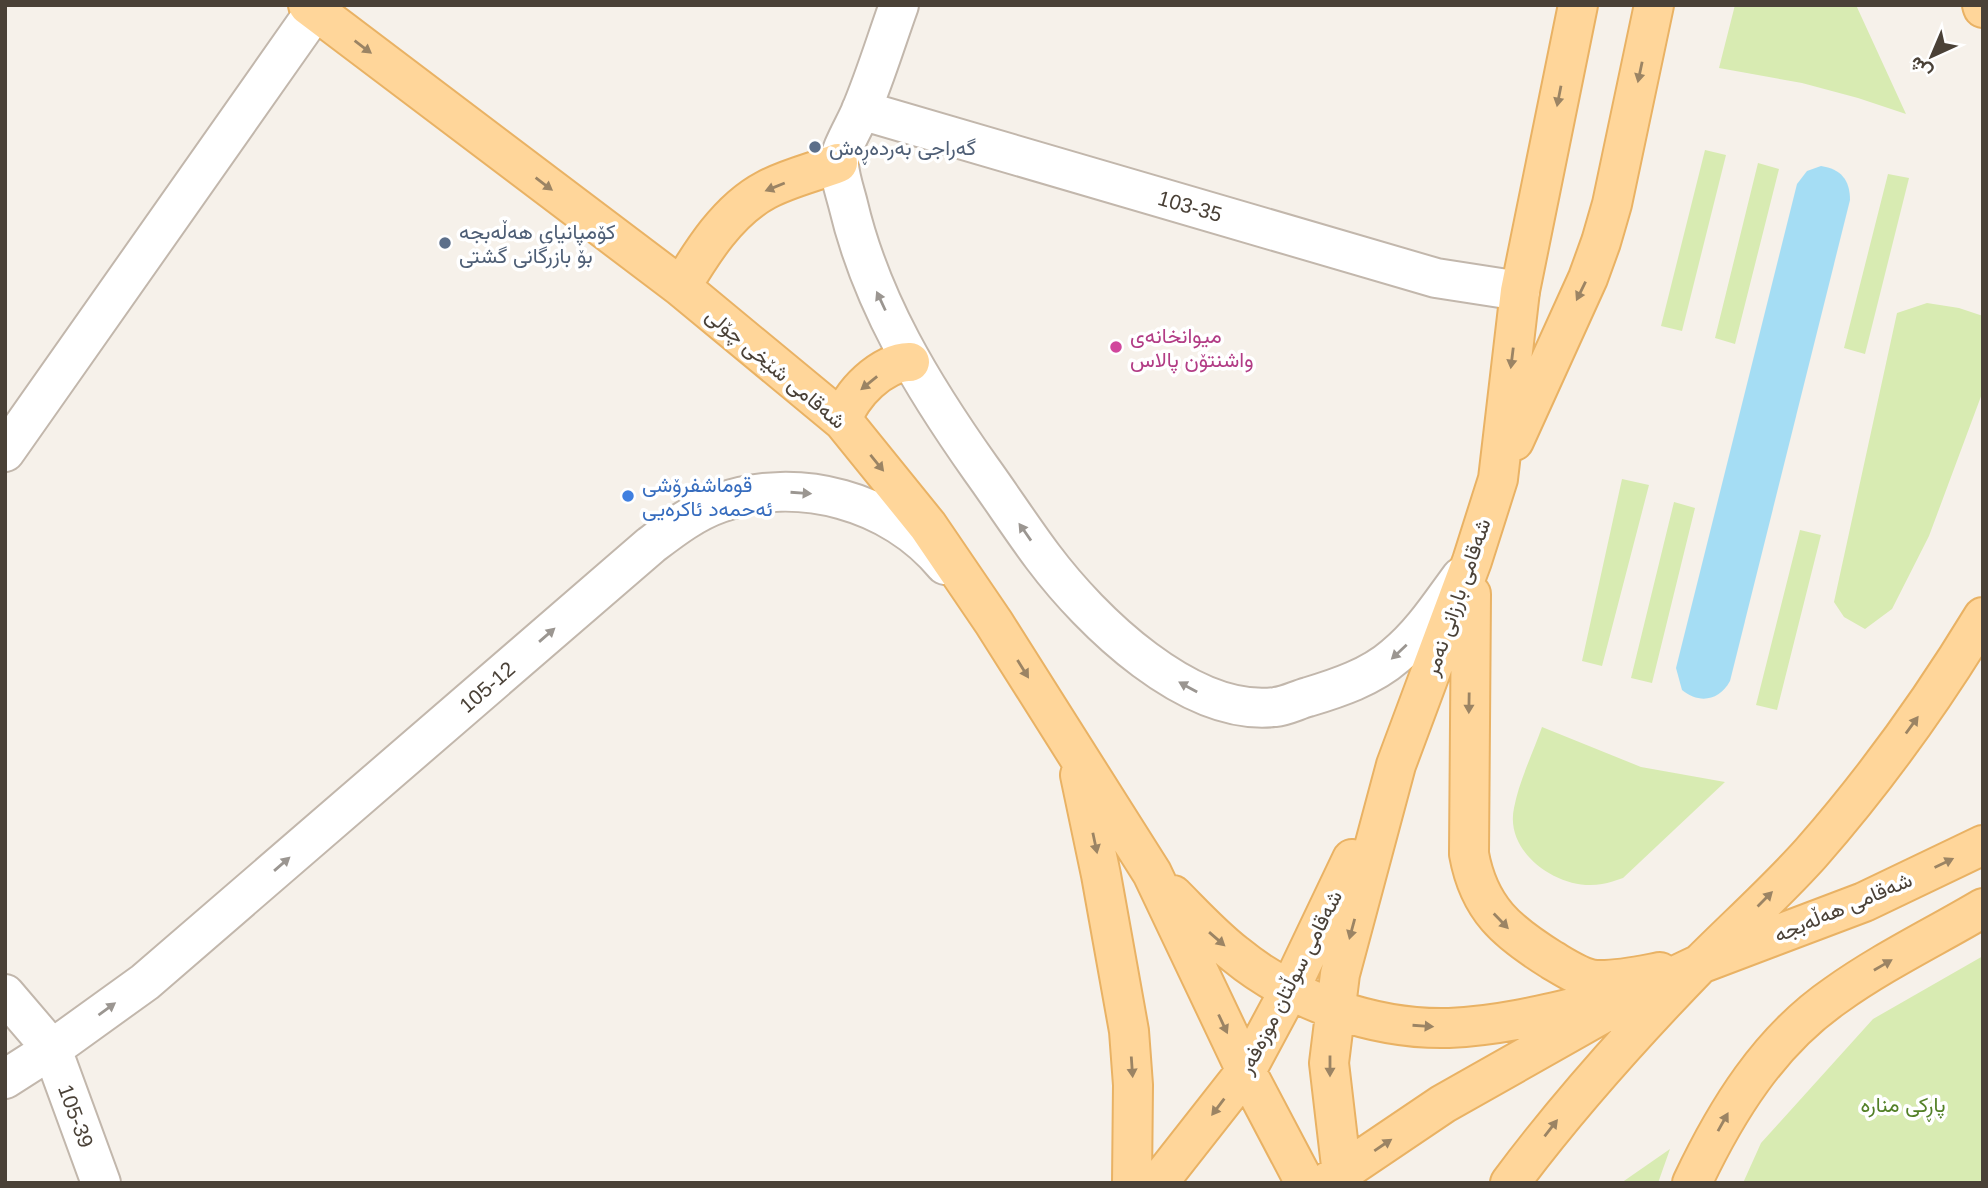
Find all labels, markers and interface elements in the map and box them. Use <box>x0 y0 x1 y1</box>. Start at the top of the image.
north arrow <box>1897 21 1967 91</box>
one-way arrow <box>353 39 371 54</box>
text: ش <box>1905 52 1937 83</box>
one-way arrow <box>1635 61 1646 83</box>
one-way arrow <box>1554 85 1565 107</box>
place label: گەراجی بەردەڕەش <box>829 136 976 165</box>
marker: گەراجی بەردەڕەش <box>807 139 823 155</box>
one-way arrow <box>535 177 553 191</box>
one-way arrow <box>764 182 785 193</box>
street label: 103-35 <box>1155 186 1225 226</box>
place label: کۆمپانیای هەڵەبجە بۆ بازرگانی گشتی <box>459 219 616 269</box>
marker: کۆمپانیای هەڵەبجە بۆ بازرگانی گشتی <box>437 235 453 251</box>
one-way arrow <box>1575 281 1587 301</box>
one-way arrow <box>875 291 887 311</box>
street label: شەقامی شێخی چۆلی <box>700 303 850 435</box>
place label: میوانخانەی واشنتۆن پالاس <box>1130 324 1254 374</box>
marker: میوانخانەی واشنتۆن پالاس <box>1108 339 1124 355</box>
one-way arrow <box>1507 348 1518 370</box>
one-way arrow <box>860 375 878 389</box>
one-way arrow <box>870 454 885 472</box>
place label: قوماشفرۆشی ئەحمەد ئاکرەیی <box>642 473 773 522</box>
marker: قوماشفرۆشی ئەحمەد ئاکرەیی <box>620 488 636 504</box>
one-way arrow <box>790 488 812 499</box>
street label: شەقامی بارزانی نەمر <box>1419 516 1497 680</box>
one-way arrow <box>1018 523 1032 541</box>
one-way arrow <box>538 627 556 643</box>
one-way arrow <box>1390 644 1408 660</box>
street label: 105-12 <box>455 657 519 717</box>
one-way arrow <box>1016 659 1029 678</box>
one-way arrow <box>1178 681 1198 693</box>
one-way arrow <box>1463 692 1475 714</box>
one-way arrow <box>1905 716 1919 734</box>
one-way arrow <box>1089 832 1100 854</box>
one-way arrow <box>273 856 291 872</box>
one-way arrow <box>1934 858 1954 869</box>
street label: شەقامی هەڵەبجە <box>1770 867 1916 947</box>
street label: شەقامی سوڵتان موزەفەر <box>1232 886 1348 1079</box>
one-way arrow <box>1757 890 1774 907</box>
one-way arrow <box>1492 913 1509 930</box>
one-way arrow <box>1346 918 1357 940</box>
one-way arrow <box>1209 931 1226 946</box>
one-way arrow <box>1874 959 1893 971</box>
one-way arrow <box>98 1002 117 1016</box>
one-way arrow <box>1218 1013 1229 1034</box>
one-way arrow <box>1412 1021 1434 1032</box>
one-way arrow <box>1324 1055 1336 1077</box>
one-way arrow <box>1127 1056 1138 1078</box>
street label: 105-39 <box>54 1081 98 1151</box>
park label: پاڕکی منارە <box>1860 1093 1946 1122</box>
one-way arrow <box>1211 1098 1226 1116</box>
one-way arrow <box>1717 1113 1729 1132</box>
one-way arrow <box>1543 1120 1558 1138</box>
one-way arrow <box>1373 1139 1392 1152</box>

